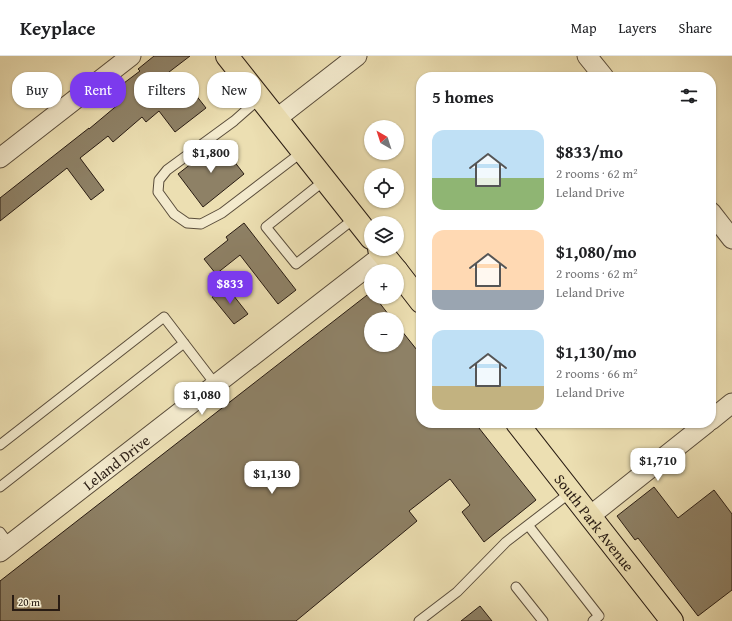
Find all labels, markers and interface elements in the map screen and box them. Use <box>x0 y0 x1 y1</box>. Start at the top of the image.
text: Keyplace <box>20 14 96 42</box>
text: Map <box>571 18 597 38</box>
text: Layers <box>619 18 657 38</box>
text: Share <box>679 18 712 38</box>
chip: Buy <box>12 72 62 108</box>
chip: Rent <box>70 72 126 108</box>
chip: Filters <box>134 72 199 108</box>
chip: New <box>207 72 261 108</box>
text: 5 homes <box>432 84 494 109</box>
icon: filters <box>678 85 700 107</box>
north arrow <box>364 120 404 160</box>
map controls <box>364 120 404 352</box>
text: $833/mo <box>556 139 623 164</box>
pin: $1,800 <box>178 140 244 174</box>
text: $1,800 <box>192 143 230 162</box>
icon: home <box>464 146 512 194</box>
text: 2 rooms · 62 m² <box>556 164 638 183</box>
button: locate <box>364 168 404 208</box>
text: Leland Drive <box>556 183 625 202</box>
button: layers <box>364 216 404 256</box>
text: $1,080/mo <box>556 239 637 264</box>
icon: home <box>464 246 512 294</box>
button: + <box>364 264 404 304</box>
text: 2 rooms · 62 m² <box>556 264 638 283</box>
pin: $833 <box>206 271 254 305</box>
text: $833 <box>217 274 243 293</box>
text: Leland Drive <box>556 283 625 302</box>
button: − <box>364 312 404 352</box>
text: $1,130/mo <box>556 339 637 364</box>
icon: home <box>464 346 512 394</box>
text: 2 rooms · 66 m² <box>556 364 638 383</box>
pin: $1,080 <box>169 382 235 416</box>
text: Leland Drive <box>556 383 625 402</box>
text: $1,080 <box>183 385 221 404</box>
street label: Leland Drive <box>78 429 154 494</box>
pin: $1,710 <box>625 448 691 482</box>
text: $1,710 <box>639 451 677 470</box>
pin: $1,130 <box>239 461 305 495</box>
text: $1,130 <box>253 464 291 483</box>
street label: South Park Avenue <box>550 469 639 575</box>
scale bar <box>12 593 60 612</box>
text: 20 m <box>18 594 40 610</box>

